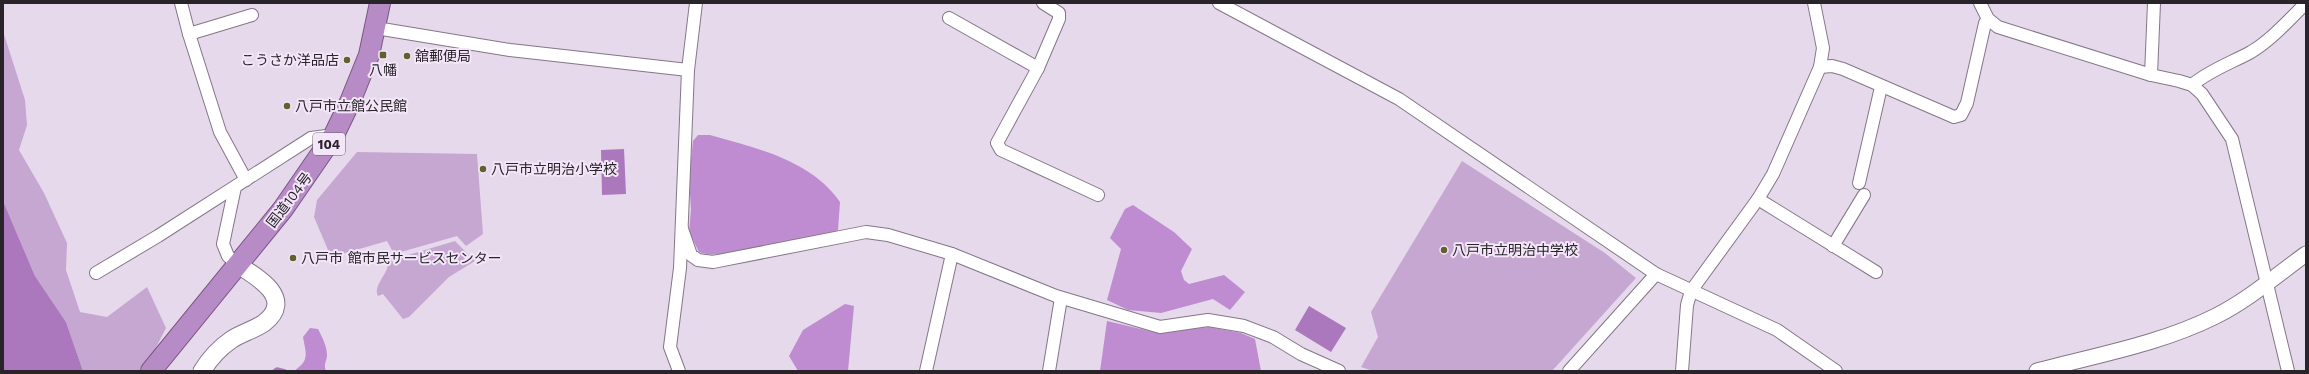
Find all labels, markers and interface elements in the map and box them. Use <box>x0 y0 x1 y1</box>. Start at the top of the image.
place label: 舘郵便局 <box>415 48 471 64</box>
marker: 八幡 <box>378 50 388 60</box>
marker: 舘郵便局 <box>402 51 412 61</box>
place label: こうさか洋品店 <box>241 52 339 68</box>
marker: こうさか洋品店 <box>342 55 352 65</box>
place label: 八幡 <box>369 62 397 78</box>
place label: 八戸市立館公民館 <box>295 98 407 114</box>
marker: 八戸市立館公民館 <box>282 101 292 111</box>
road number: 104 <box>313 133 345 155</box>
place label: 八戸市立明治小学校 <box>491 161 617 177</box>
marker: 八戸市立明治小学校 <box>478 164 488 174</box>
street label: 国道104号 <box>263 169 315 231</box>
place label: 八戸市立明治中学校 <box>1452 242 1578 258</box>
marker: 八戸市立明治中学校 <box>1439 245 1449 255</box>
place label: 八戸市 館市民サービスセンター <box>301 250 502 266</box>
marker: 八戸市 館市民サービスセンター <box>288 253 298 263</box>

